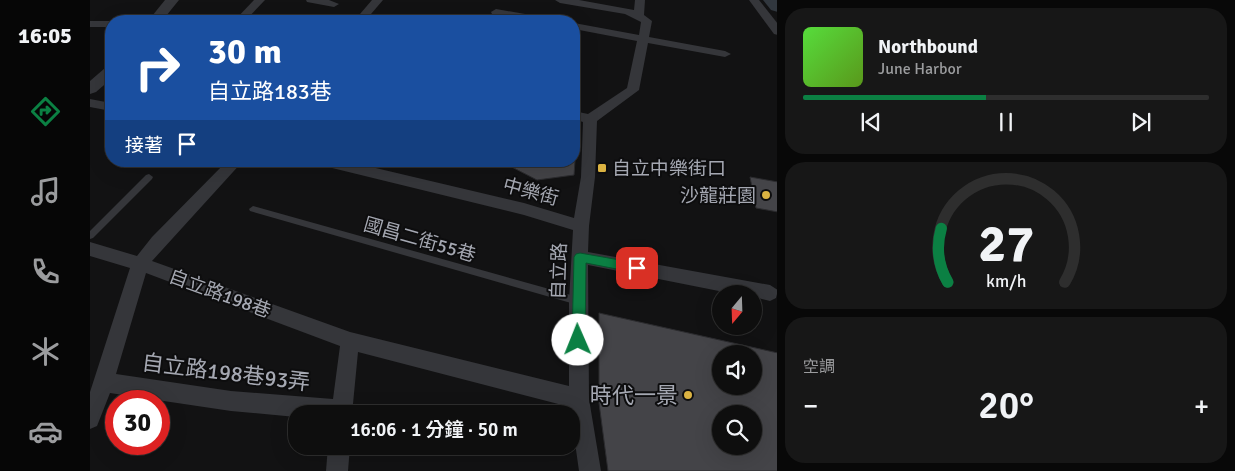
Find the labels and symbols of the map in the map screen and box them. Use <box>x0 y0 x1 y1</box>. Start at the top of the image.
place label: 自立中樂街口 <box>612 157 726 181</box>
marker: 自立中樂街口 <box>596 162 608 174</box>
street label: 中樂街 <box>500 173 561 211</box>
place label: 沙龍莊園 <box>680 184 756 208</box>
marker: 沙龍莊園 <box>760 189 772 201</box>
street label: 國昌二街55巷 <box>361 213 479 267</box>
street label: 自立路 <box>546 242 572 300</box>
pin <box>616 247 658 289</box>
street label: 自立路198巷 <box>165 264 274 323</box>
north arrow <box>712 285 762 335</box>
position arrow <box>551 313 603 365</box>
street label: 自立路198巷93弄 <box>140 349 312 396</box>
place label: 時代一景 <box>590 382 678 409</box>
marker: 時代一景 <box>682 389 694 401</box>
speed limit sign: 30 <box>105 390 170 455</box>

